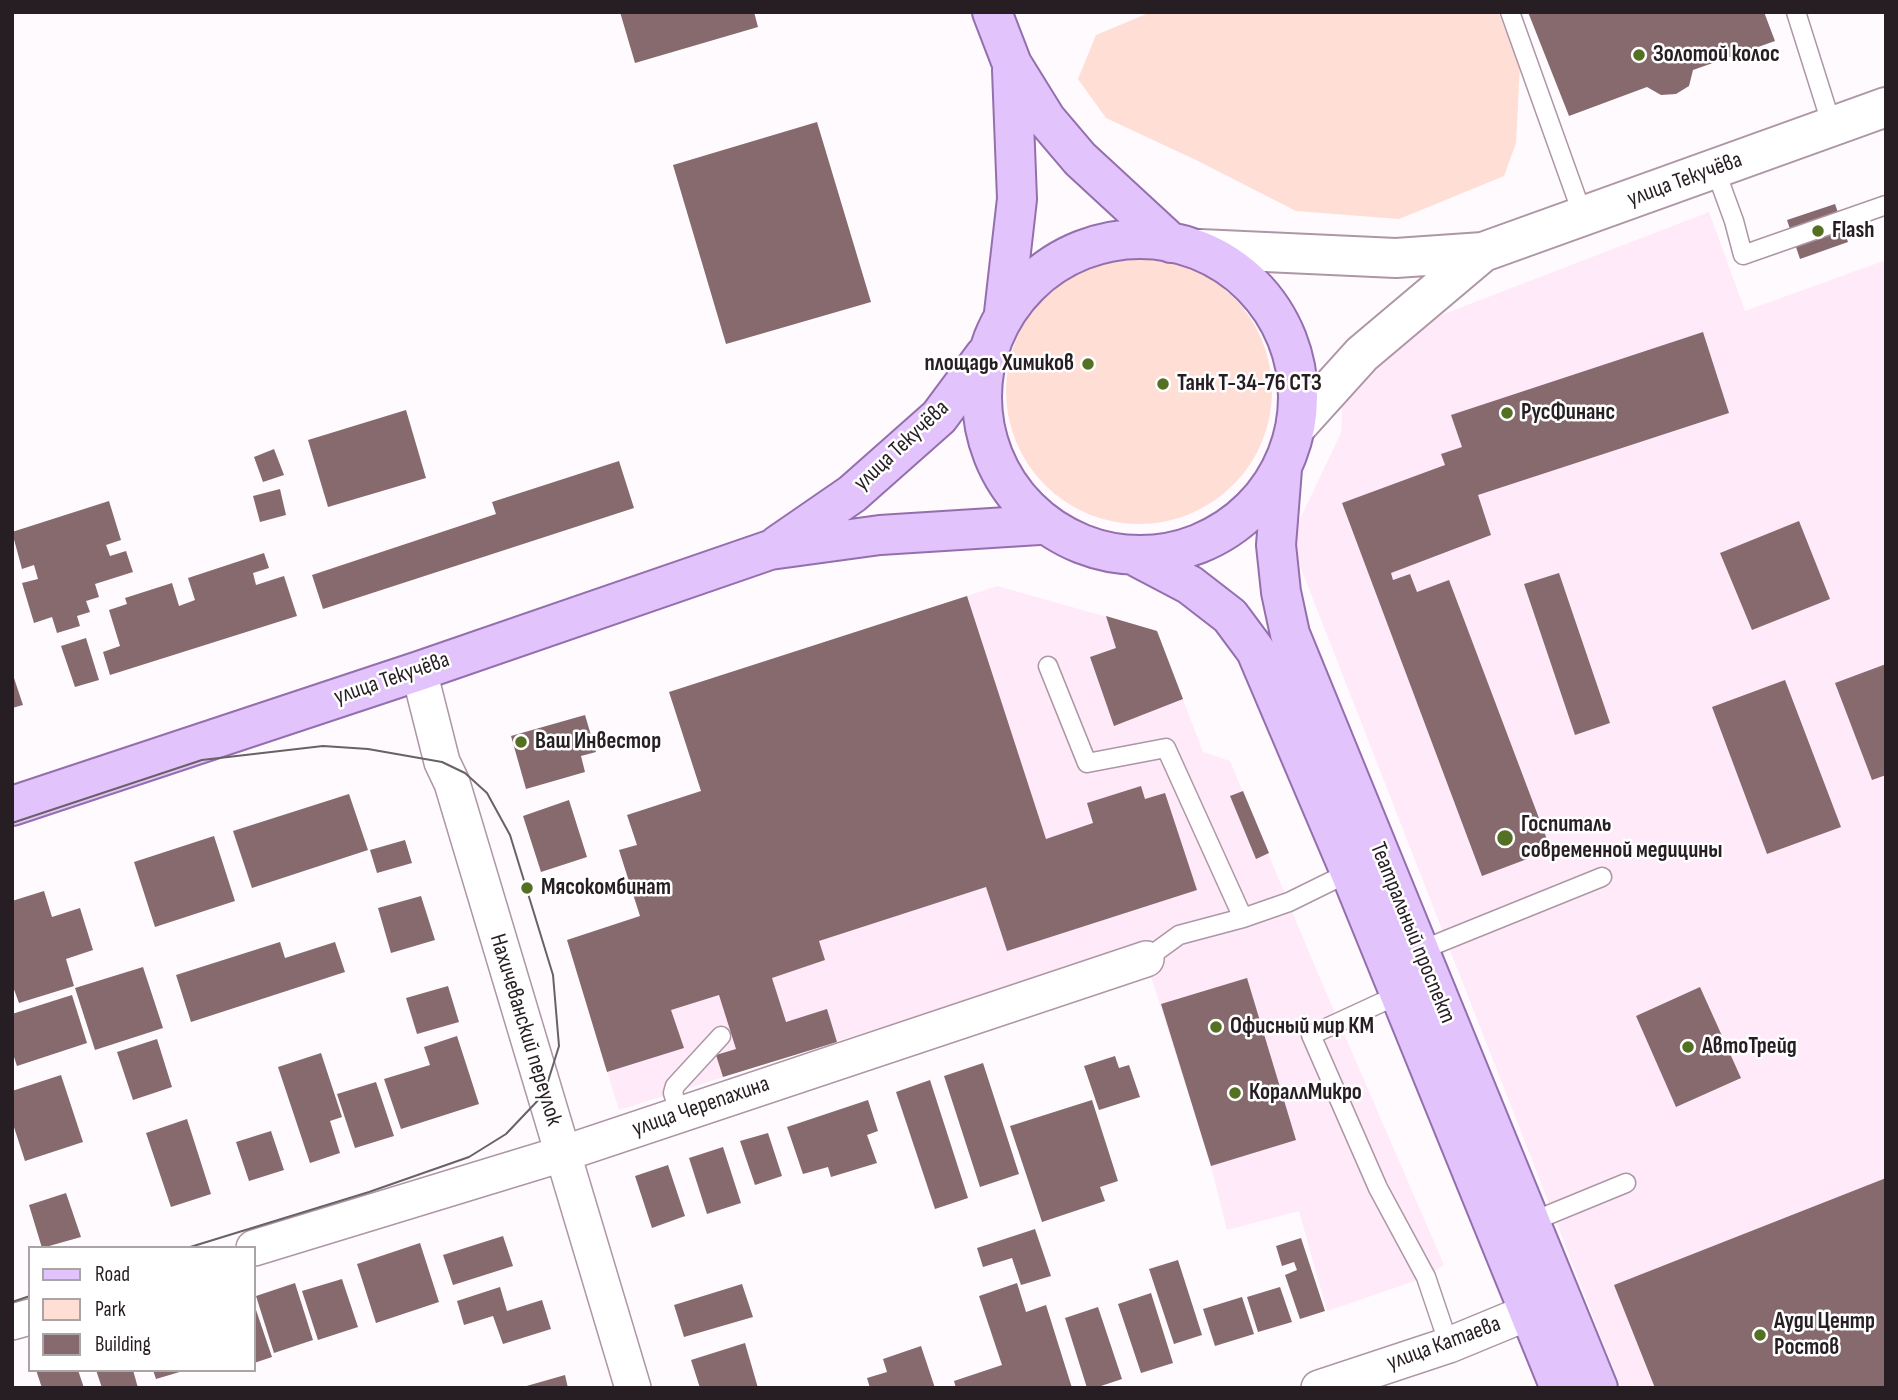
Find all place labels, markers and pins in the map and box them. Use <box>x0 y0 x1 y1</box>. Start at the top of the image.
place label: Золотой колос <box>1653 41 1780 69</box>
marker: Золотой колос <box>1631 47 1647 63</box>
place label: Flash <box>1832 217 1875 245</box>
marker: Flash <box>1810 223 1826 239</box>
place label: площадь Химиков <box>925 350 1074 378</box>
marker: площадь Химиков <box>1080 356 1096 372</box>
place label: Танк Т-34-76 СТЗ <box>1177 370 1322 398</box>
marker: Танк Т-34-76 СТЗ <box>1155 376 1171 392</box>
place label: РусФинанс <box>1521 399 1615 427</box>
marker: РусФинанс <box>1499 405 1515 421</box>
place label: Ваш Инвестор <box>535 728 661 756</box>
marker: Ваш Инвестор <box>513 734 529 750</box>
place label: Госпиталь современной медицины <box>1521 811 1722 865</box>
marker: Госпиталь современной медицины <box>1495 828 1515 848</box>
place label: Мясокомбинат <box>541 874 671 902</box>
marker: Мясокомбинат <box>519 880 535 896</box>
place label: Офисный мир КМ <box>1230 1013 1374 1041</box>
marker: Офисный мир КМ <box>1208 1019 1224 1035</box>
place label: АвтоТрейд <box>1702 1033 1797 1061</box>
marker: АвтоТрейд <box>1680 1039 1696 1055</box>
place label: КораллМикро <box>1249 1079 1362 1107</box>
marker: КораллМикро <box>1227 1085 1243 1101</box>
place label: Ауди Центр Ростов <box>1774 1308 1875 1362</box>
marker: Ауди Центр Ростов <box>1752 1327 1768 1343</box>

